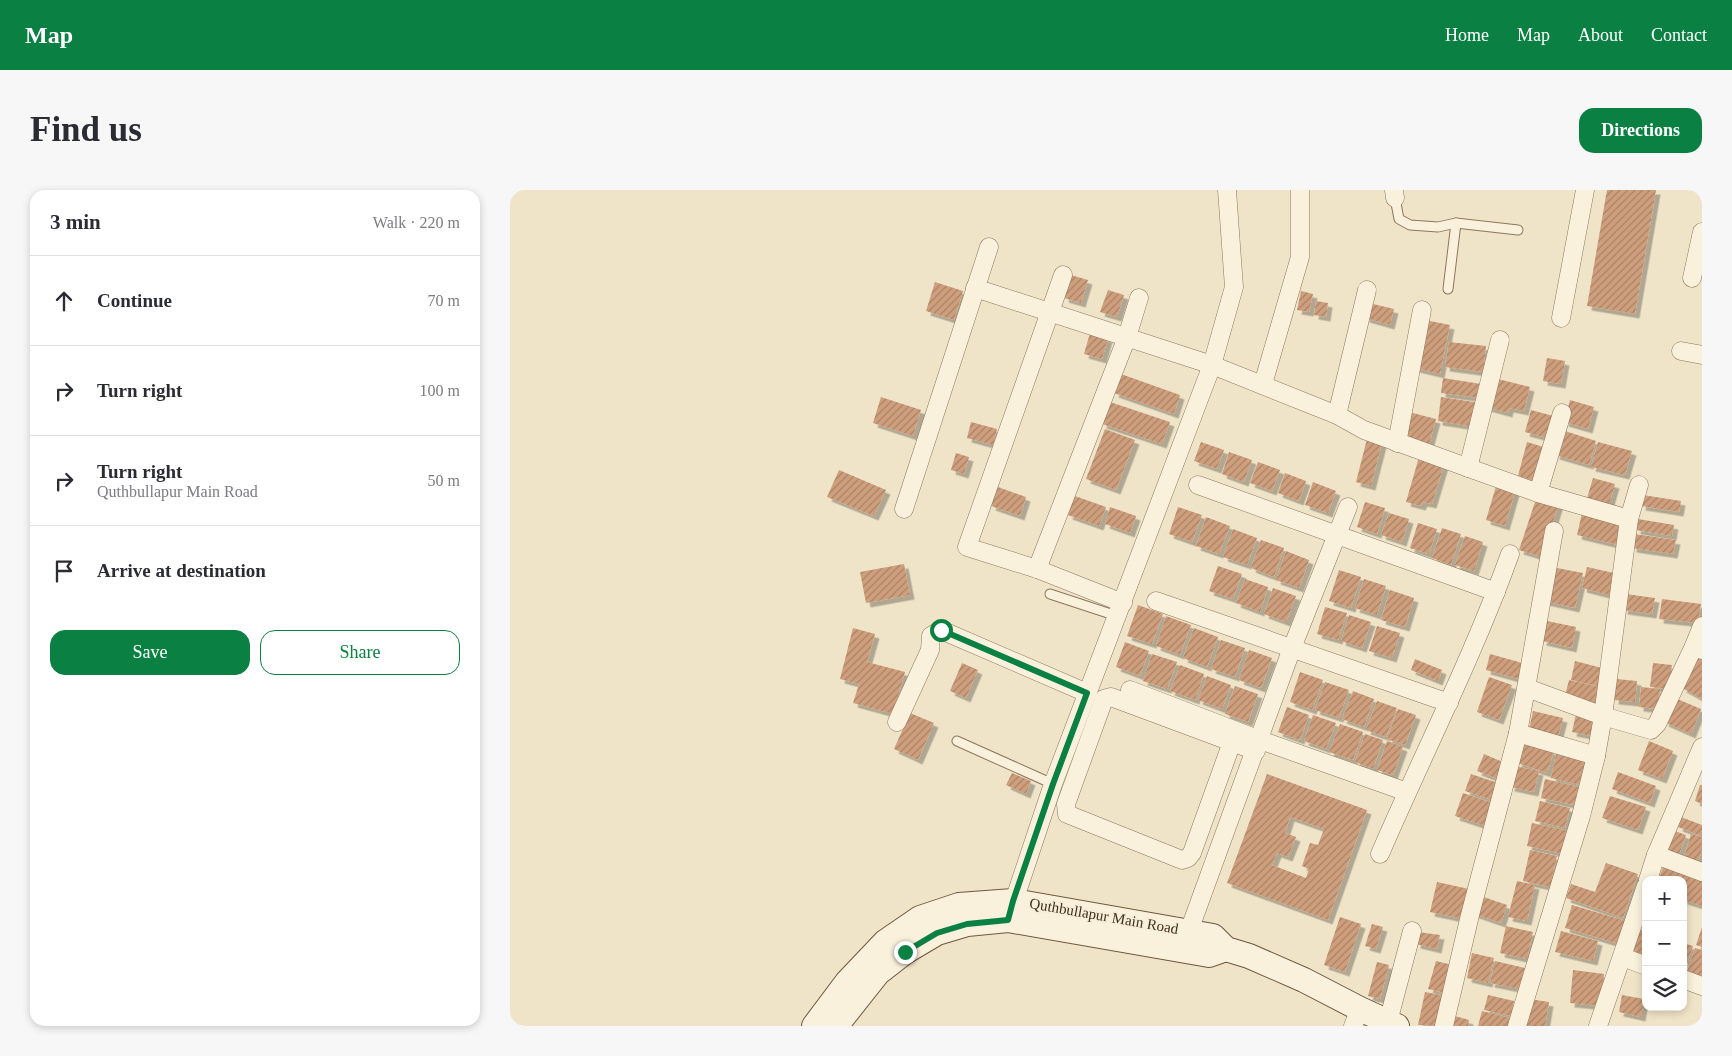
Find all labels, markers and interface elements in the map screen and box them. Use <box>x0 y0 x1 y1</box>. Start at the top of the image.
text: Map <box>25 22 73 48</box>
text: Home <box>1445 25 1489 45</box>
text: Map <box>1517 25 1550 45</box>
text: About <box>1578 25 1623 45</box>
text: Contact <box>1651 25 1707 45</box>
button: Directions <box>1579 108 1702 153</box>
text: Find us <box>30 110 142 149</box>
text: 3 min <box>50 210 101 234</box>
text: Walk · 220 m <box>373 214 460 231</box>
icon: ahead <box>50 287 78 315</box>
text: Continue <box>97 290 172 311</box>
text: 70 m <box>428 292 460 309</box>
icon: right <box>50 377 78 405</box>
text: Turn right <box>97 380 182 401</box>
text: 100 m <box>420 382 460 399</box>
text: Turn right <box>97 461 182 482</box>
icon: right <box>50 467 78 495</box>
text: 50 m <box>428 472 460 489</box>
text: Quthbullapur Main Road <box>97 483 258 500</box>
icon: arrive <box>50 557 78 585</box>
text: Arrive at destination <box>97 560 266 581</box>
route start <box>930 619 953 642</box>
button: Save <box>50 630 250 675</box>
button: Share <box>260 630 460 675</box>
map controls <box>1642 876 1687 1011</box>
button: + <box>1642 876 1687 921</box>
street label: Quthbullapur Main Road <box>1028 895 1180 937</box>
button: − <box>1642 921 1687 966</box>
route end <box>894 941 917 964</box>
button: layers <box>1642 966 1687 1011</box>

